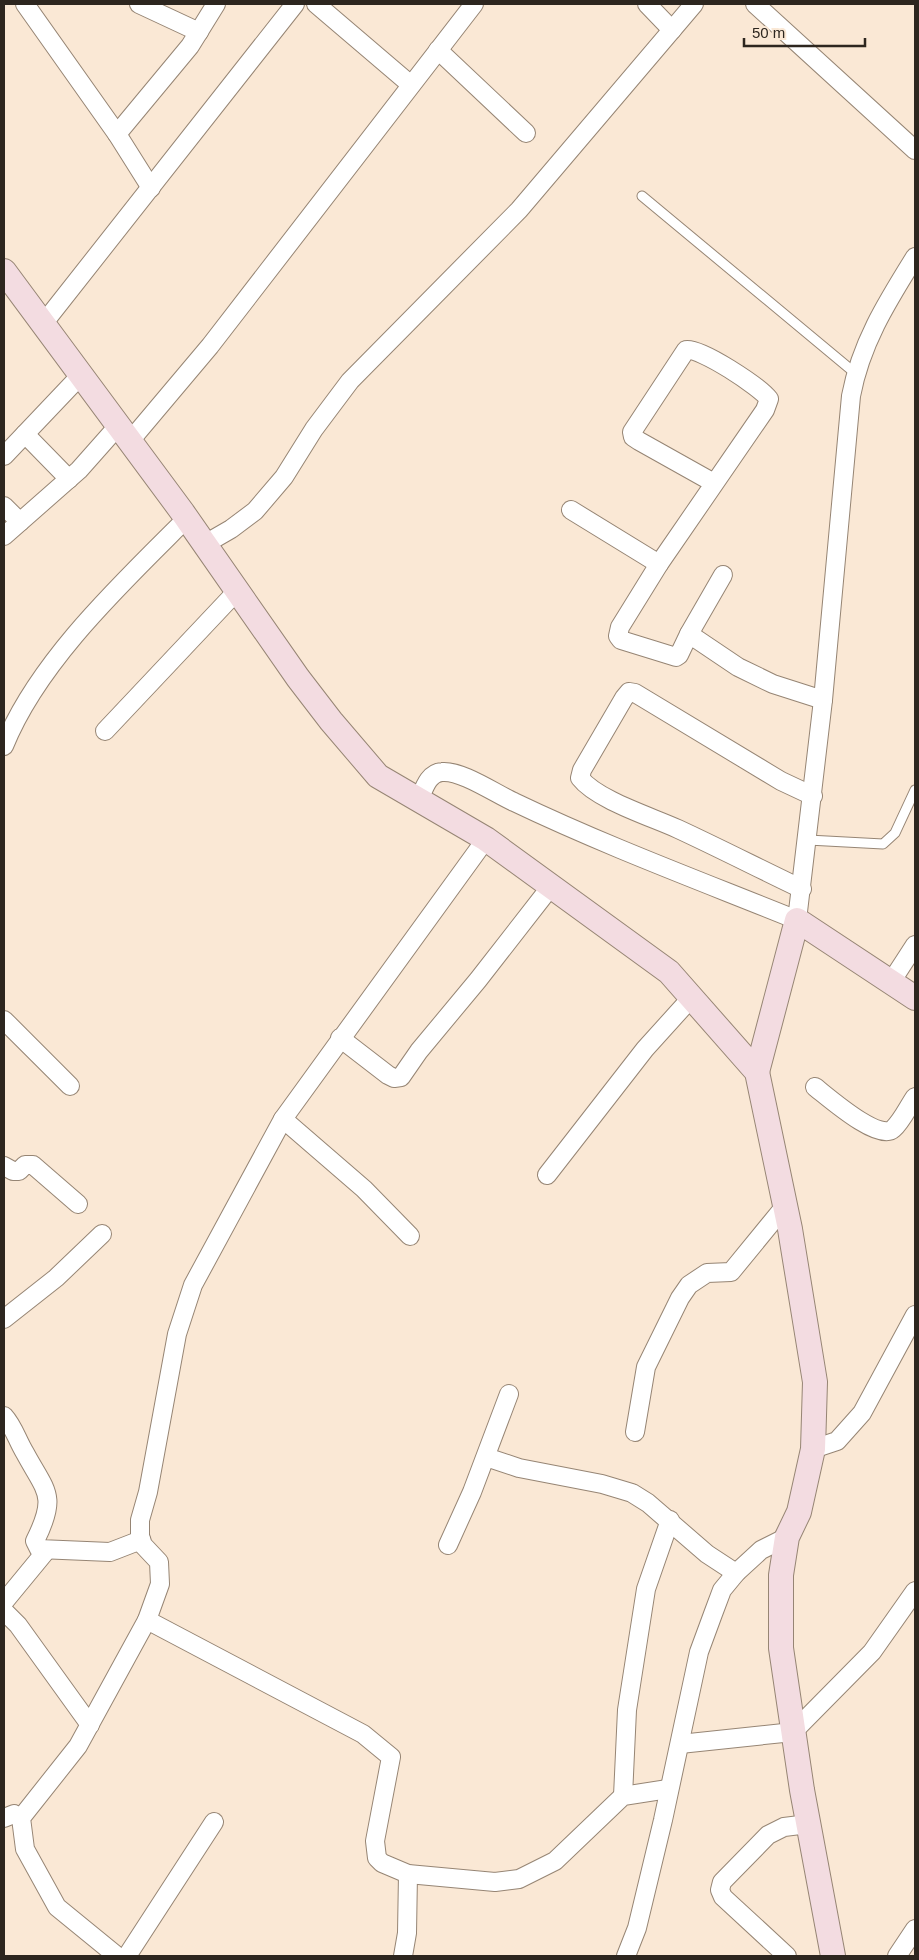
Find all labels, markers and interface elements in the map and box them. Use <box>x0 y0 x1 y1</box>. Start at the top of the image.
scale bar <box>744 15 865 47</box>
text: 50 m <box>752 24 785 41</box>

